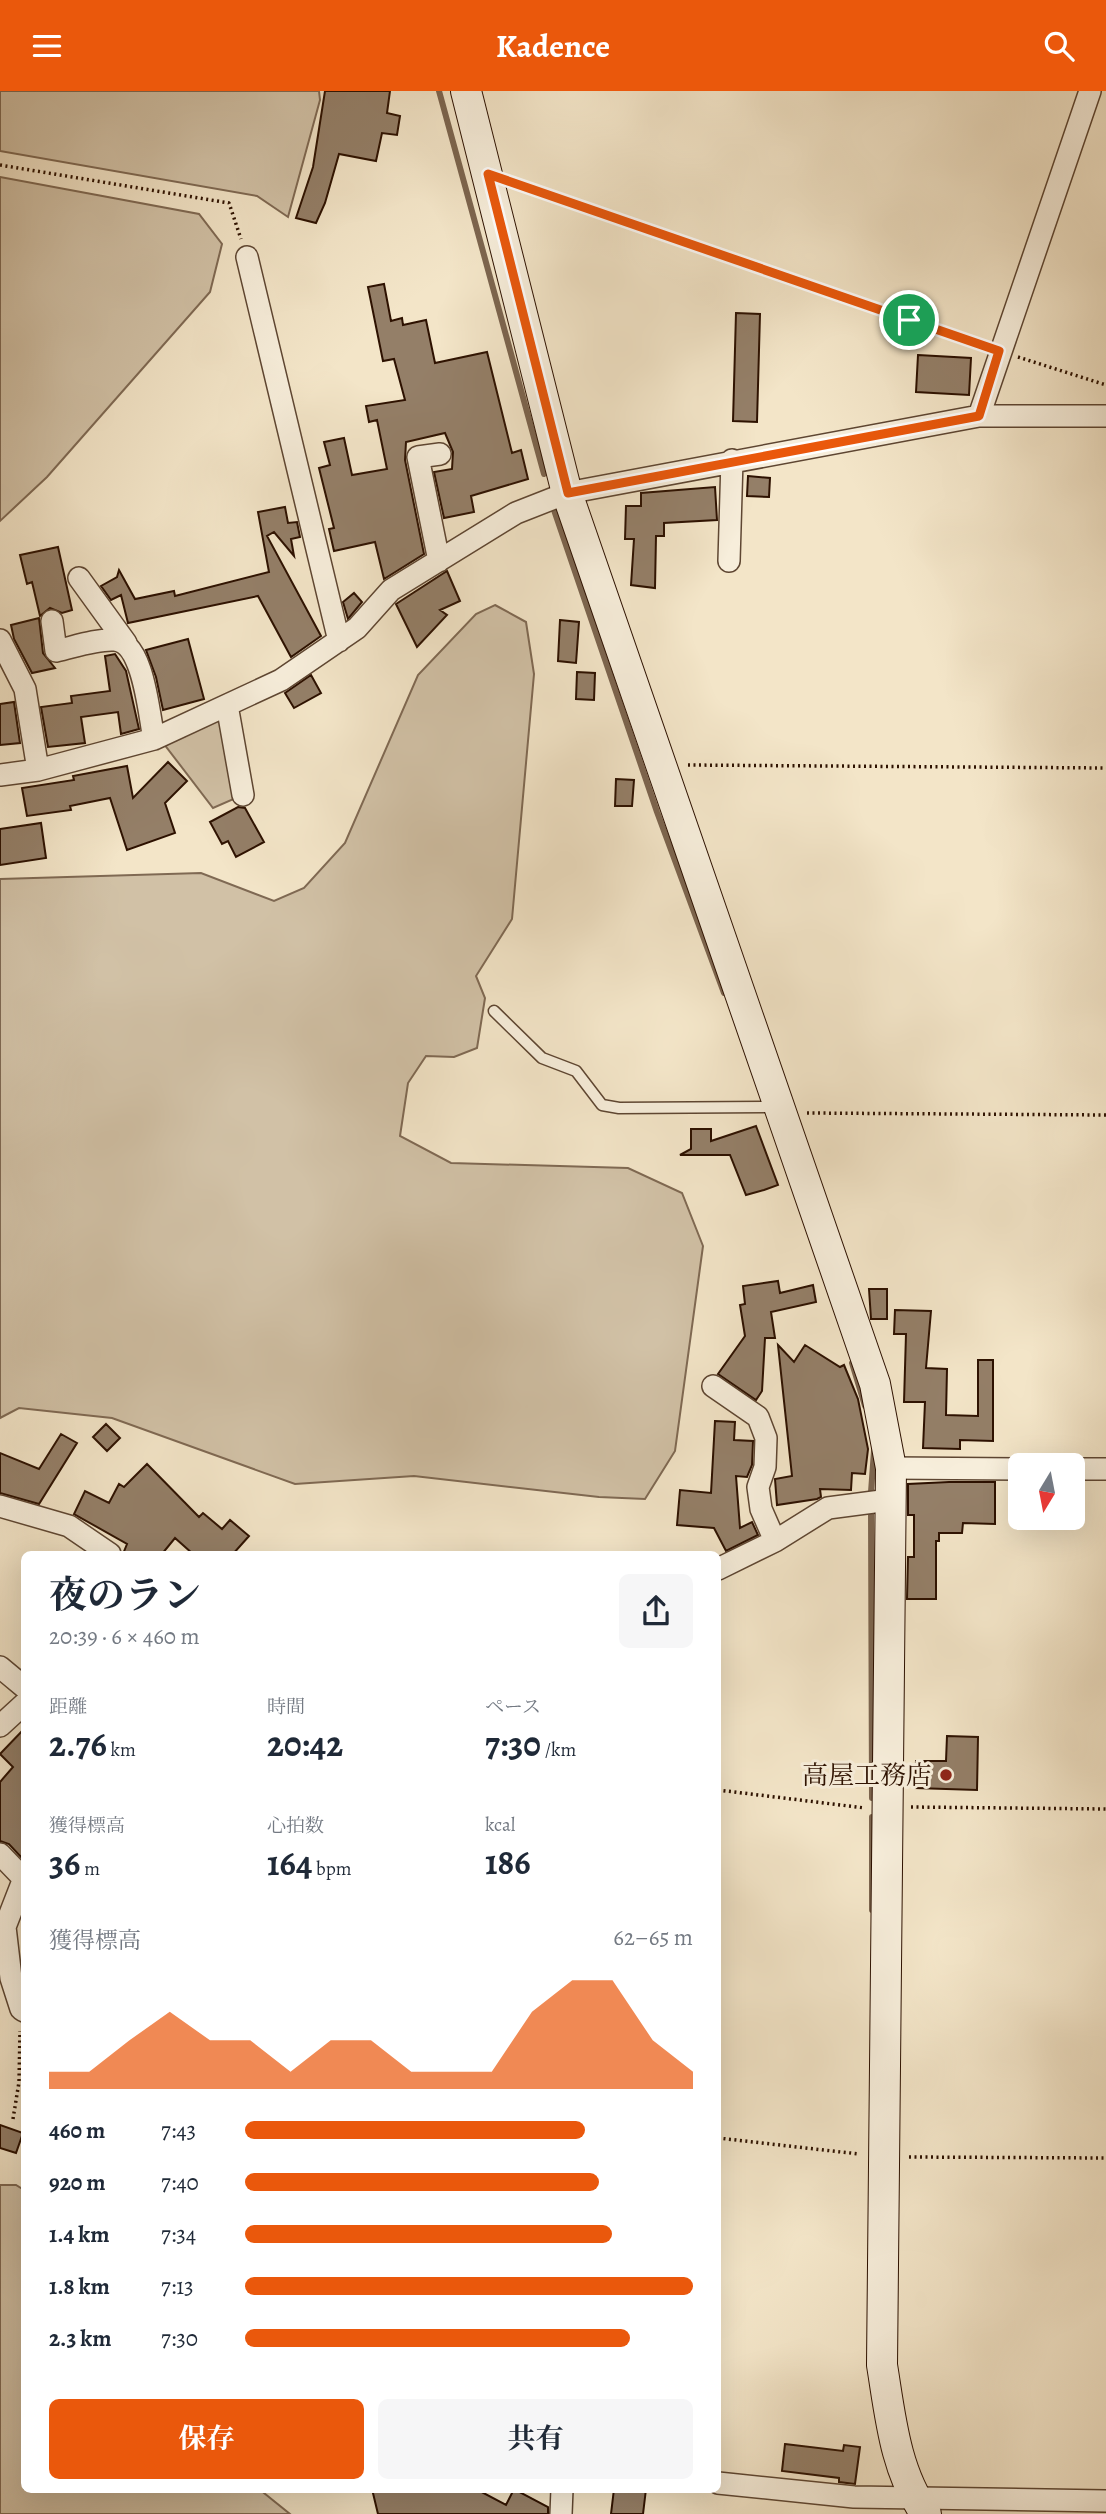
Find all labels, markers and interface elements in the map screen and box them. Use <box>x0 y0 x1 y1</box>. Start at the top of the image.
text: Kadence <box>496 24 610 68</box>
icon: menu <box>28 27 66 65</box>
icon: search <box>1040 27 1078 65</box>
pin <box>879 290 939 350</box>
icon: arrive <box>890 301 928 339</box>
north arrow <box>1008 1453 1085 1529</box>
map controls <box>1008 1453 1085 1530</box>
text: 夜のラン <box>49 1569 201 1621</box>
button: share <box>619 1574 693 1648</box>
text: 20:39 · 6 × 460 m <box>49 1621 200 1652</box>
text: 距離 <box>49 1694 87 1720</box>
text: 時間 <box>267 1694 305 1720</box>
text: ペース <box>485 1694 541 1720</box>
text: 2.76 <box>49 1720 107 1768</box>
text: 20:42 <box>267 1720 343 1768</box>
text: 7:30 <box>485 1720 541 1768</box>
text: km <box>107 1737 136 1763</box>
text: /km <box>541 1737 576 1763</box>
place label: 高屋工務店 <box>802 1758 932 1793</box>
marker: 高屋工務店 <box>938 1767 954 1783</box>
text: kcal <box>485 1812 515 1838</box>
text: 獲得標高 <box>49 1813 125 1839</box>
text: 心拍数 <box>267 1813 324 1839</box>
text: 186 <box>485 1838 531 1886</box>
text: 36 <box>49 1839 80 1887</box>
text: 164 <box>267 1839 312 1887</box>
text: m <box>80 1856 100 1882</box>
text: bpm <box>312 1856 352 1882</box>
text: 62–65 m <box>613 1922 693 1953</box>
text: 獲得標高 <box>49 1925 141 1956</box>
text: 460 m <box>49 2115 105 2146</box>
text: 7:43 <box>161 2115 196 2146</box>
text: 920 m <box>49 2167 106 2198</box>
text: 7:40 <box>161 2167 199 2198</box>
text: 1.4 km <box>49 2219 110 2250</box>
text: 7:34 <box>161 2219 196 2250</box>
text: 1.8 km <box>49 2271 110 2302</box>
text: 7:13 <box>161 2271 194 2302</box>
text: 2.3 km <box>49 2323 112 2354</box>
text: 7:30 <box>161 2323 198 2354</box>
button: 保存 <box>49 2399 364 2479</box>
button: 共有 <box>378 2399 693 2479</box>

